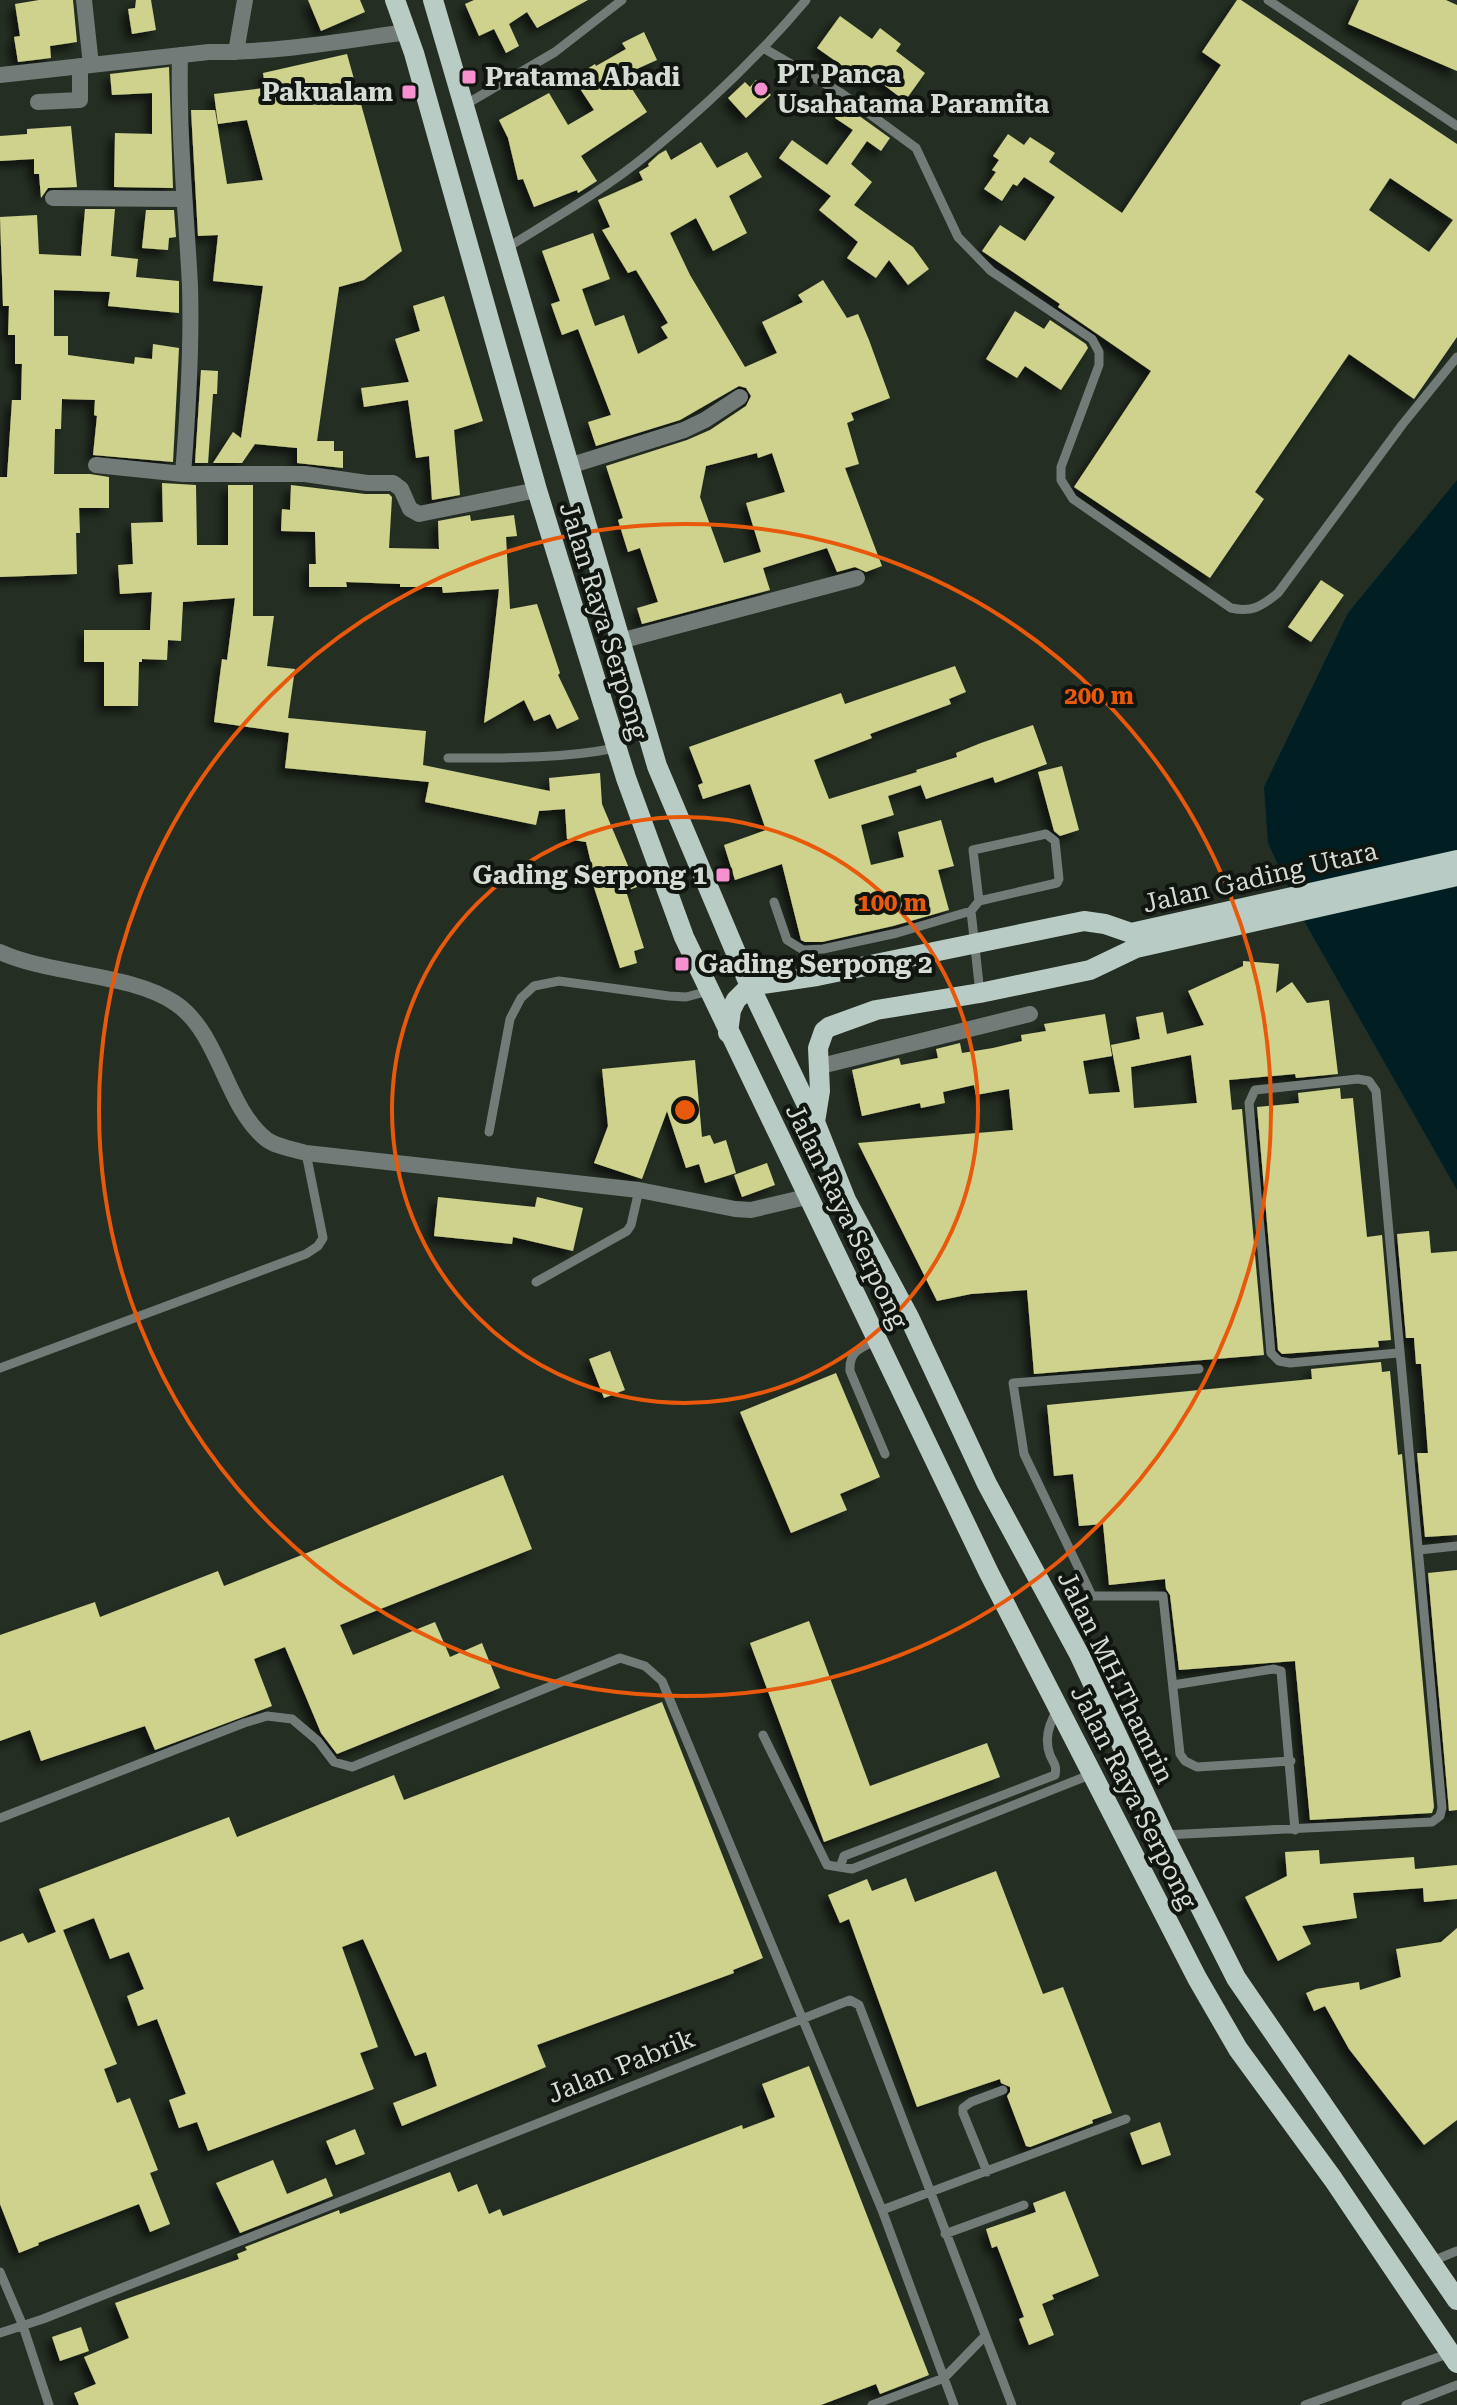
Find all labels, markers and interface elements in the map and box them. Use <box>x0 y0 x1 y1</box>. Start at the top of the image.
place label: PT Panca Usahatama Paramita <box>777 59 1049 119</box>
place label: Pratama Abadi <box>485 62 680 92</box>
marker: Pratama Abadi <box>460 68 478 86</box>
place label: Pakualam <box>262 77 393 107</box>
marker: PT Panca Usahatama Paramita <box>752 80 770 98</box>
marker: Pakualam <box>400 83 418 101</box>
street label: Jalan Raya Serpong <box>554 499 654 743</box>
text: 200 m <box>1064 682 1134 710</box>
street label: Jalan Gading Utara <box>1140 835 1380 919</box>
place label: Gading Serpong 1 <box>472 860 707 890</box>
marker: Gading Serpong 1 <box>714 866 732 884</box>
text: 100 m <box>857 889 927 917</box>
place label: Gading Serpong 2 <box>698 949 933 979</box>
marker: Gading Serpong 2 <box>673 955 691 973</box>
centre of rings <box>671 1096 699 1124</box>
street label: Jalan Raya Serpong <box>780 1099 915 1334</box>
street label: Jalan MH.Thamrin <box>1052 1566 1181 1788</box>
street label: Jalan Raya Serpong <box>1065 1680 1203 1914</box>
street label: Jalan Pabrik <box>543 2023 699 2109</box>

